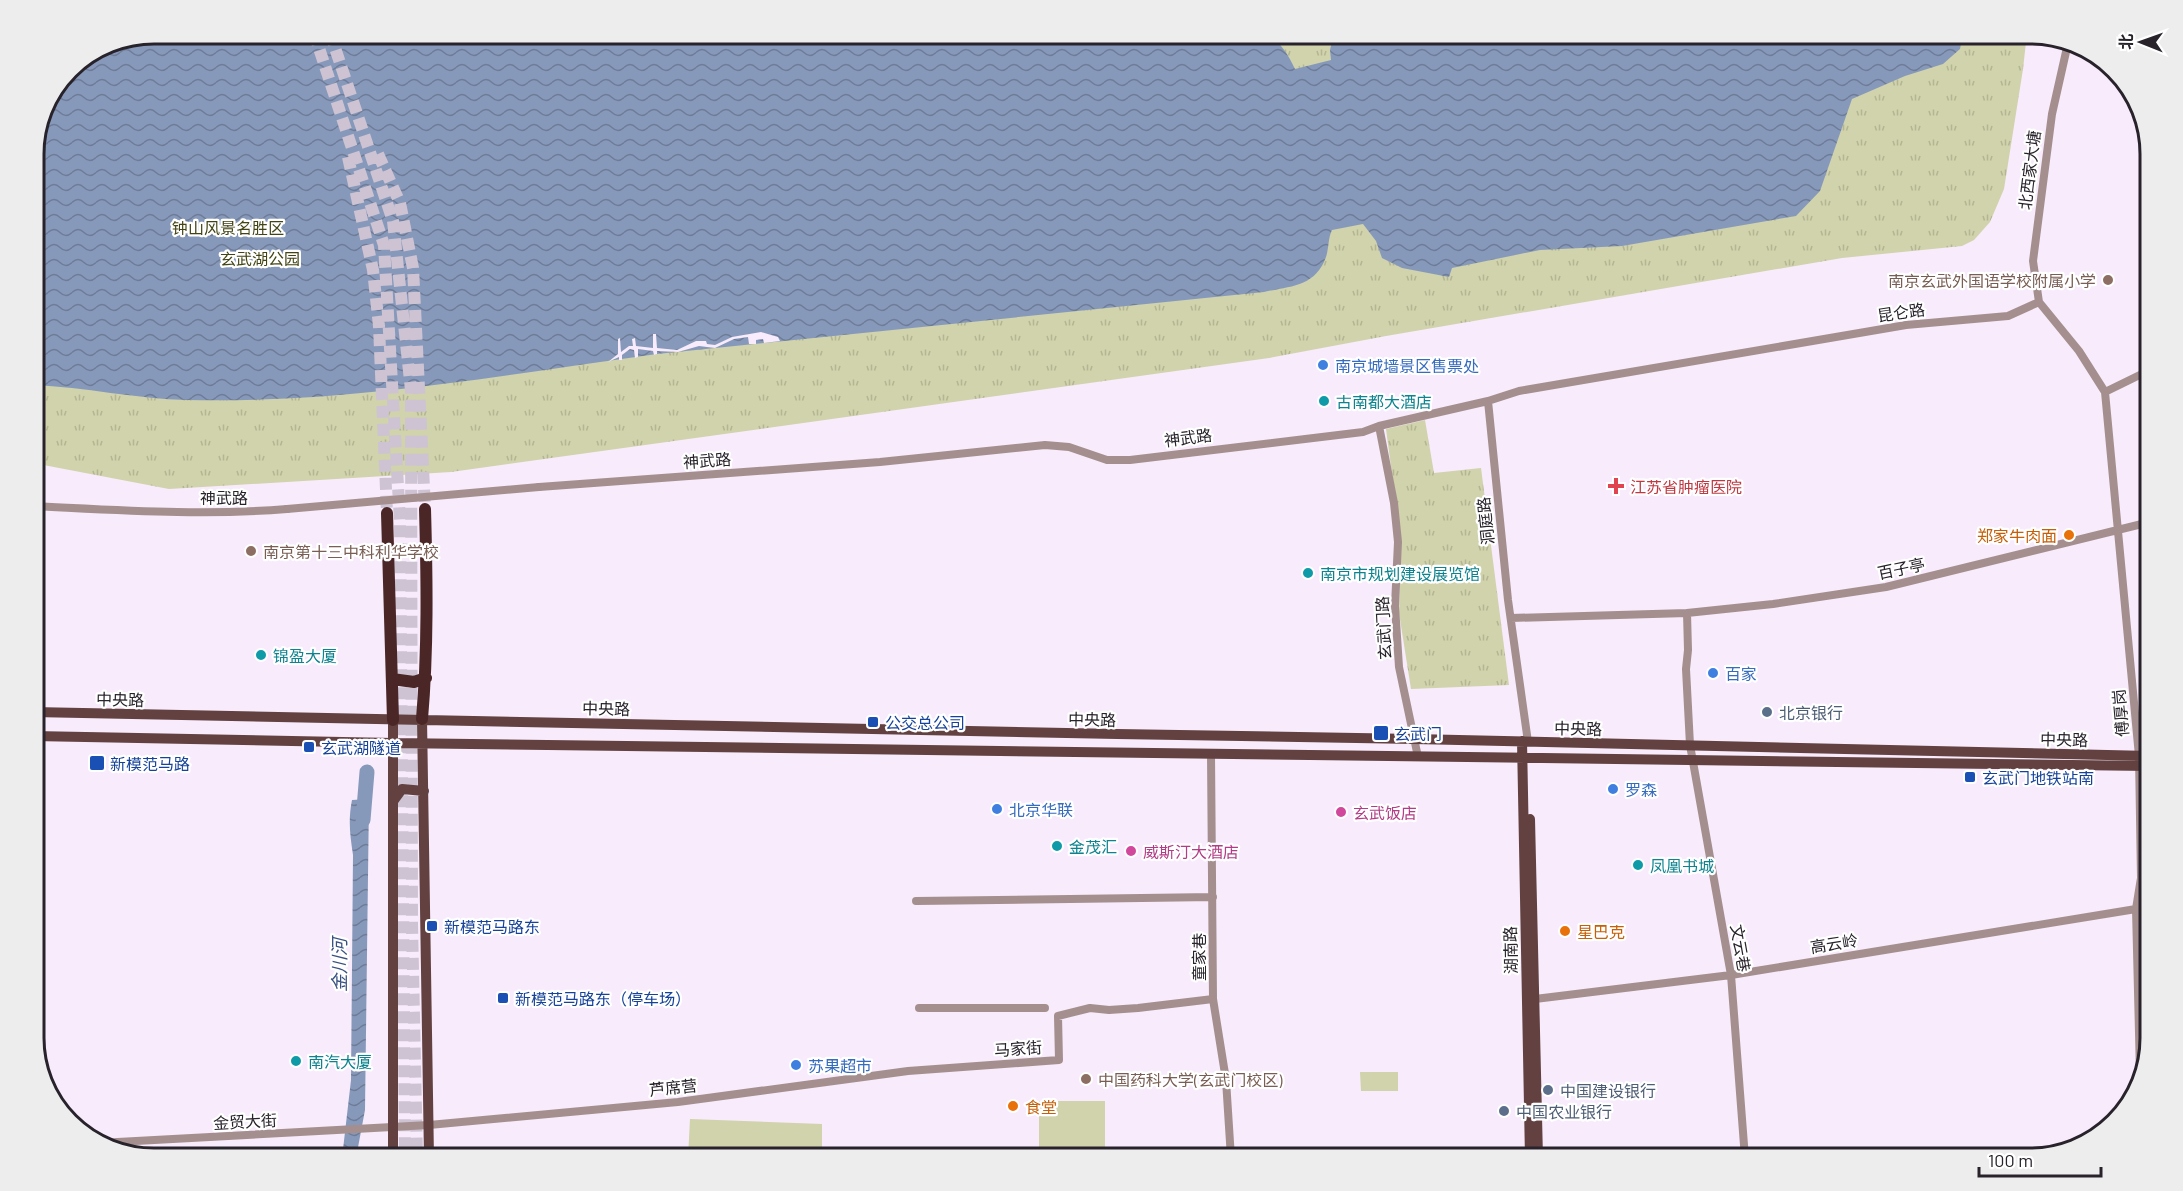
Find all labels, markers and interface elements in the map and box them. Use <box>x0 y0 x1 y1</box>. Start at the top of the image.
north arrow <box>2111 12 2171 72</box>
text: 北 <box>2116 34 2135 50</box>
street label: 北西家大塘 <box>2015 129 2043 211</box>
park label: 钟山风景名胜区 <box>172 218 284 237</box>
park label: 玄武湖公园 <box>220 249 300 268</box>
place label: 南京玄武外国语学校附属小学 <box>1888 271 2096 290</box>
marker: 南京玄武外国语学校附属小学 <box>2101 273 2115 287</box>
street label: 昆仑路 <box>1876 299 1926 325</box>
place label: 南京城墙景区售票处 <box>1335 356 1479 375</box>
marker: 南京城墙景区售票处 <box>1316 358 1330 372</box>
place label: 古南都大酒店 <box>1336 392 1432 411</box>
marker: 古南都大酒店 <box>1317 394 1331 408</box>
street label: 神武路 <box>1163 425 1213 449</box>
street label: 神武路 <box>682 449 732 471</box>
marker: 江苏省肿瘤医院 <box>1607 477 1625 495</box>
place label: 江苏省肿瘤医院 <box>1630 477 1742 496</box>
street label: 神武路 <box>200 488 248 507</box>
street label: 洞庭路 <box>1473 496 1497 546</box>
place label: 郑家牛肉面 <box>1977 526 2057 545</box>
marker: 郑家牛肉面 <box>2062 528 2076 542</box>
place label: 南京第十三中科利华学校 <box>263 542 439 561</box>
marker: 南京第十三中科利华学校 <box>244 544 258 558</box>
street label: 百子亭 <box>1876 554 1926 582</box>
place label: 南京市规划建设展览馆 <box>1320 564 1480 583</box>
marker: 南京市规划建设展览馆 <box>1301 566 1315 580</box>
street label: 玄武门路 <box>1372 596 1394 660</box>
place label: 锦盈大厦 <box>273 646 337 665</box>
marker: 锦盈大厦 <box>254 648 268 662</box>
place label: 百家 <box>1725 664 1757 683</box>
marker: 百家 <box>1706 666 1720 680</box>
street label: 傅厚岗 <box>2108 688 2132 738</box>
street label: 中央路 <box>96 689 144 709</box>
street label: 中央路 <box>582 698 630 718</box>
place label: 北京银行 <box>1779 703 1843 722</box>
marker: 北京银行 <box>1760 705 1774 719</box>
street label: 中央路 <box>1068 709 1116 729</box>
place label: 公交总公司 <box>885 713 965 732</box>
marker: 公交总公司 <box>866 715 880 729</box>
street label: 中央路 <box>1554 718 1602 738</box>
marker: 玄武门 <box>1372 724 1390 742</box>
place label: 玄武门 <box>1394 724 1442 743</box>
street label: 中央路 <box>2040 729 2088 749</box>
place label: 玄武湖隧道 <box>321 738 401 757</box>
marker: 玄武湖隧道 <box>302 740 316 754</box>
marker: 新模范马路 <box>88 754 106 772</box>
place label: 新模范马路 <box>110 754 190 773</box>
place label: 玄武门地铁站南 <box>1982 768 2094 787</box>
marker: 玄武门地铁站南 <box>1963 770 1977 784</box>
place label: 罗森 <box>1625 780 1657 799</box>
marker: 罗森 <box>1606 782 1620 796</box>
place label: 北京华联 <box>1009 800 1073 819</box>
marker: 北京华联 <box>990 802 1004 816</box>
place label: 玄武饭店 <box>1353 803 1417 822</box>
marker: 玄武饭店 <box>1334 805 1348 819</box>
place label: 金茂汇 <box>1069 837 1117 856</box>
marker: 金茂汇 <box>1050 839 1064 853</box>
place label: 威斯汀大酒店 <box>1143 842 1239 861</box>
marker: 威斯汀大酒店 <box>1124 844 1138 858</box>
place label: 凤凰书城 <box>1650 856 1714 875</box>
marker: 凤凰书城 <box>1631 858 1645 872</box>
place label: 新模范马路东 <box>444 917 540 936</box>
marker: 新模范马路东 <box>425 919 439 933</box>
place label: 星巴克 <box>1577 922 1625 941</box>
street label: 文云巷 <box>1727 923 1755 973</box>
marker: 星巴克 <box>1558 924 1572 938</box>
street label: 湖南路 <box>1500 926 1520 974</box>
street label: 高云岭 <box>1809 930 1859 956</box>
street label: 童家巷 <box>1189 933 1208 981</box>
water label: 金川河 <box>328 935 350 992</box>
place label: 新模范马路东（停车场） <box>515 989 691 1008</box>
marker: 新模范马路东（停车场） <box>496 991 510 1005</box>
street label: 马家街 <box>993 1037 1043 1059</box>
place label: 南汽大厦 <box>308 1052 372 1071</box>
marker: 南汽大厦 <box>289 1054 303 1068</box>
place label: 苏果超市 <box>808 1056 872 1075</box>
marker: 苏果超市 <box>789 1058 803 1072</box>
place label: 中国药科大学(玄武门校区) <box>1098 1070 1283 1089</box>
marker: 中国药科大学(玄武门校区) <box>1079 1072 1093 1086</box>
street label: 芦席营 <box>648 1075 698 1099</box>
place label: 中国建设银行 <box>1560 1081 1656 1100</box>
marker: 中国建设银行 <box>1541 1083 1555 1097</box>
place label: 食堂 <box>1025 1097 1057 1116</box>
marker: 食堂 <box>1006 1099 1020 1113</box>
place label: 中国农业银行 <box>1516 1102 1612 1121</box>
marker: 中国农业银行 <box>1497 1104 1511 1118</box>
street label: 金贸大街 <box>213 1110 277 1132</box>
scale bar <box>1979 1140 2100 1178</box>
text: 100 m <box>1988 1149 2033 1171</box>

